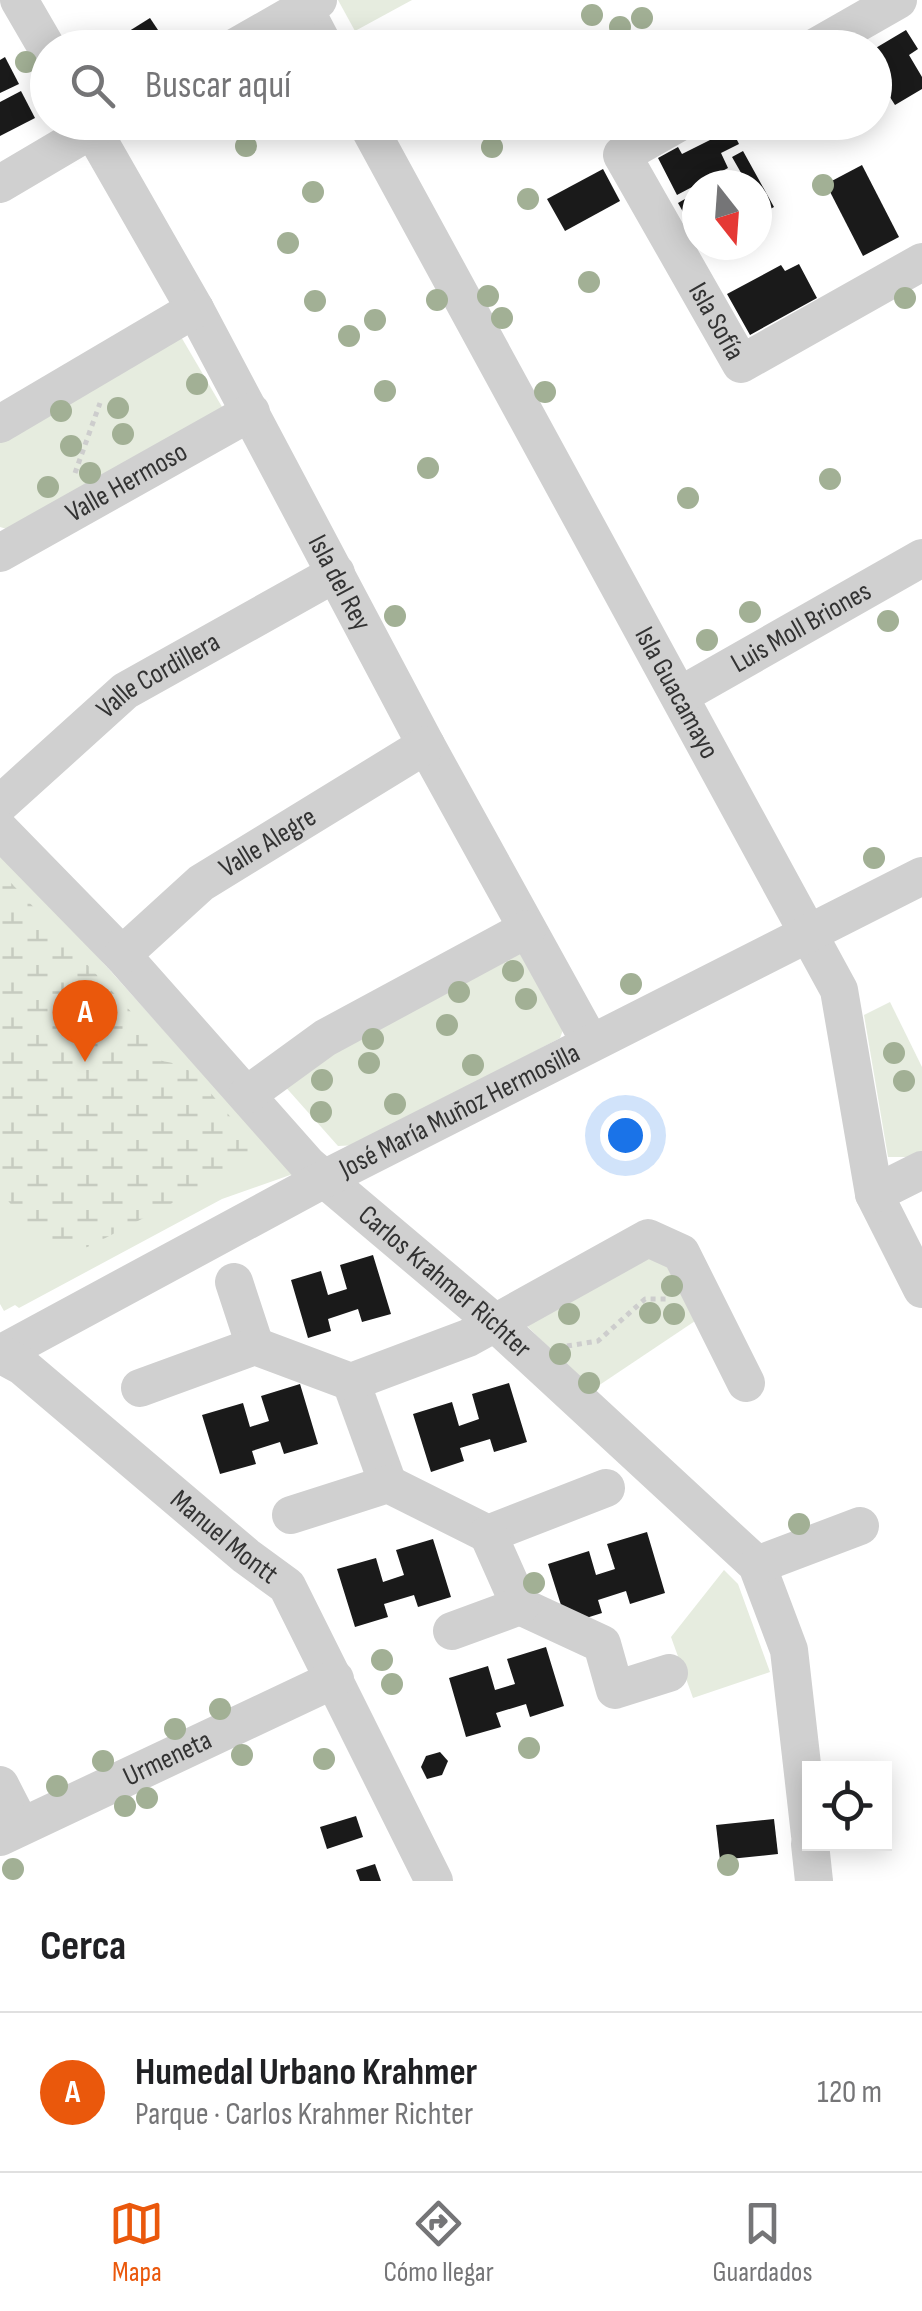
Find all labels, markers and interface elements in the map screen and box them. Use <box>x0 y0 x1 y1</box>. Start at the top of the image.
search box <box>30 30 892 140</box>
icon: search <box>65 58 120 113</box>
text: Buscar aquí <box>145 63 291 108</box>
north arrow <box>682 170 772 260</box>
street label: Isla Sofía <box>682 277 752 366</box>
street label: Valle Hermoso <box>60 435 193 529</box>
street label: Isla del Rey <box>301 529 379 636</box>
street label: Luis Moll Briones <box>725 574 877 680</box>
street label: Isla Guacamayo <box>628 621 726 764</box>
street label: Valle Cordillera <box>90 625 225 725</box>
street label: Valle Alegre <box>213 800 322 884</box>
pin: A <box>52 980 118 1062</box>
street label: José María Muñoz Hermosilla <box>333 1036 585 1185</box>
your location <box>600 1110 651 1161</box>
street label: Carlos Krahmer Richter <box>352 1198 538 1365</box>
street label: Manuel Montt <box>164 1483 285 1591</box>
street label: Urmeneta <box>118 1723 217 1793</box>
map controls <box>802 1761 892 1851</box>
button: locate <box>802 1761 892 1851</box>
text: Cerca <box>40 1921 126 1972</box>
text: Humedal Urbano Krahmer <box>135 2050 477 2095</box>
text: A <box>65 2073 80 2112</box>
text: 120 m <box>817 2073 882 2112</box>
text: Parque · Carlos Krahmer Richter <box>135 2095 473 2134</box>
tab: Mapa <box>109 2196 164 2289</box>
tab: Cómo llegar <box>383 2196 494 2289</box>
tab: Guardados <box>713 2196 813 2289</box>

